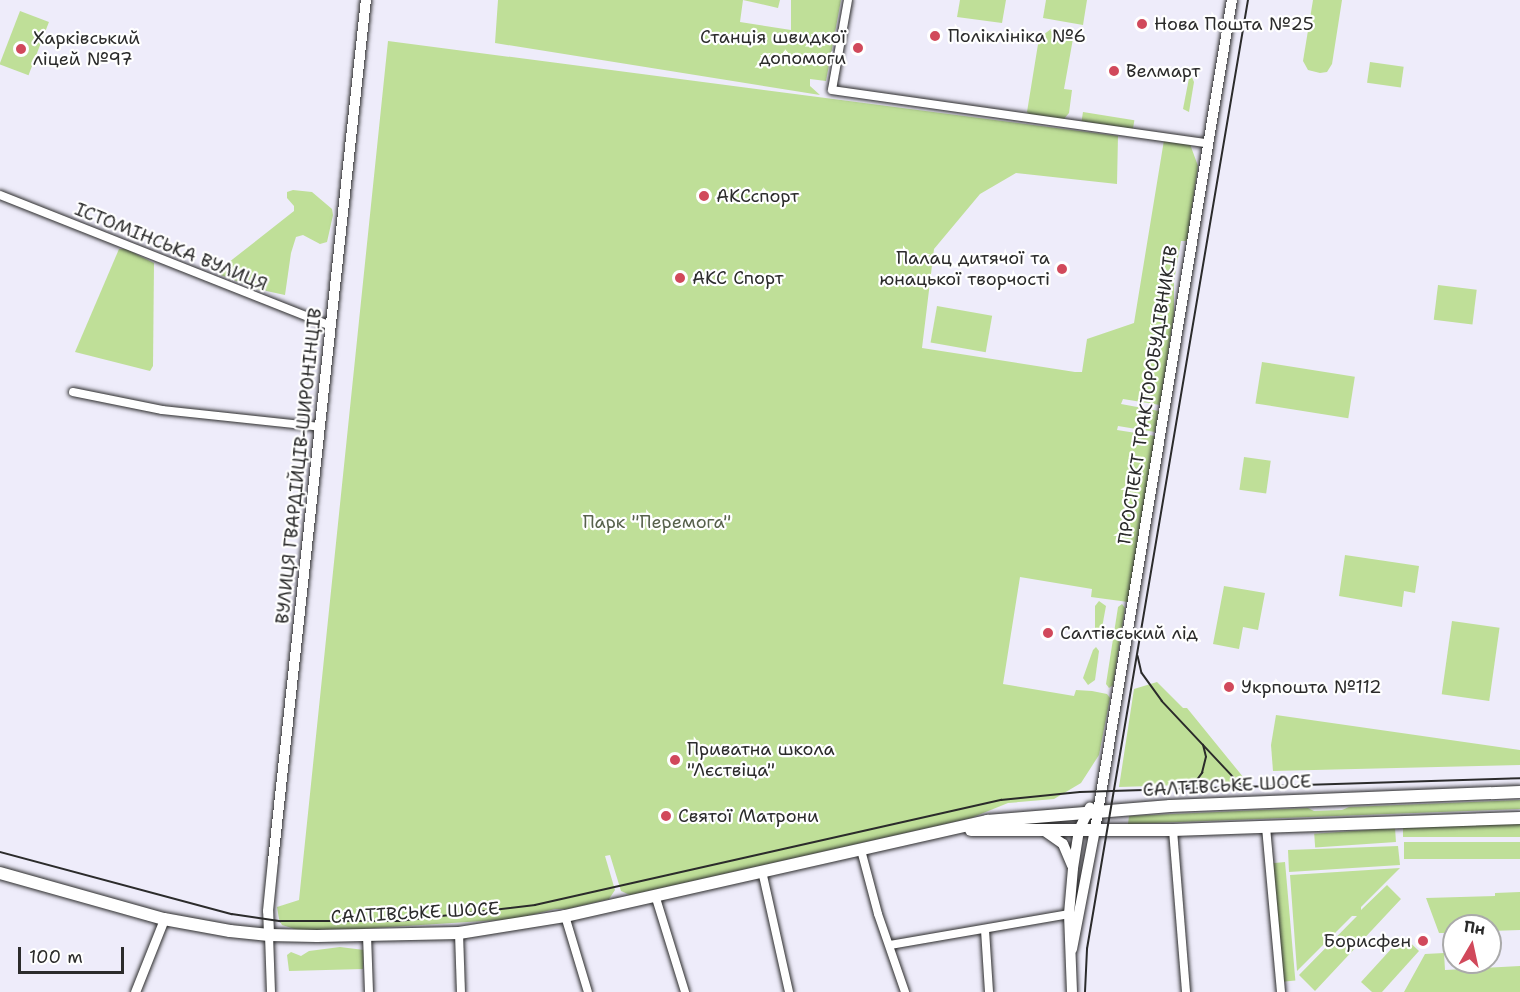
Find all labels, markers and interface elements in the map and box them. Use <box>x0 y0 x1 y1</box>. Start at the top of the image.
place label: Нова Пошта №25 <box>1154 13 1314 35</box>
marker: Нова Пошта №25 <box>1135 17 1149 31</box>
place label: Поліклініка №6 <box>948 25 1086 47</box>
place label: Станція швидкої допомоги <box>700 27 846 70</box>
marker: Поліклініка №6 <box>926 27 944 45</box>
place label: Харківський ліцей №97 <box>33 28 140 70</box>
marker: Станція швидкої допомоги <box>851 41 865 55</box>
marker: Харківський ліцей №97 <box>14 42 28 56</box>
place label: Велмарт <box>1126 60 1200 82</box>
marker: Велмарт <box>1107 64 1121 78</box>
place label: АКСспорт <box>716 185 799 207</box>
marker: АКСспорт <box>697 189 711 203</box>
street label: ІСТОМІНСЬКА ВУЛИЦЯ <box>72 198 270 296</box>
street label: ПРОСПЕКТ ТРАКТОРОБУДІВНИКІВ <box>1114 244 1182 546</box>
place label: Палац дитячої та юнацької творчості <box>879 248 1050 290</box>
marker: Палац дитячої та юнацької творчості <box>1055 262 1069 276</box>
place label: АКС Спорт <box>692 267 784 289</box>
marker: АКС Спорт <box>673 271 687 285</box>
street label: ВУЛИЦЯ ГВАРДІЙЦІВ-ШИРОНІНЦІВ <box>272 307 326 625</box>
park label: Парк "Перемога" <box>583 511 731 533</box>
place label: Салтівський лід <box>1060 622 1198 644</box>
marker: Салтівський лід <box>1041 626 1055 640</box>
place label: Укрпошта №112 <box>1241 676 1382 698</box>
marker: Укрпошта №112 <box>1222 680 1236 694</box>
place label: Приватна школа "Лєствіца" <box>687 739 835 782</box>
marker: Приватна школа "Лєствіца" <box>668 753 682 767</box>
street label: САЛТІВСЬКЕ ШОСЕ <box>1142 771 1312 801</box>
place label: Святої Матрони <box>678 805 819 827</box>
marker: Святої Матрони <box>659 809 673 823</box>
street label: САЛТІВСЬКЕ ШОСЕ <box>330 898 500 928</box>
north arrow <box>1442 914 1502 974</box>
text: Пн <box>1462 916 1487 940</box>
place label: Борисфен <box>1323 930 1411 952</box>
marker: Борисфен <box>1416 934 1430 948</box>
scale bar <box>21 935 128 973</box>
text: 100 m <box>29 945 83 969</box>

